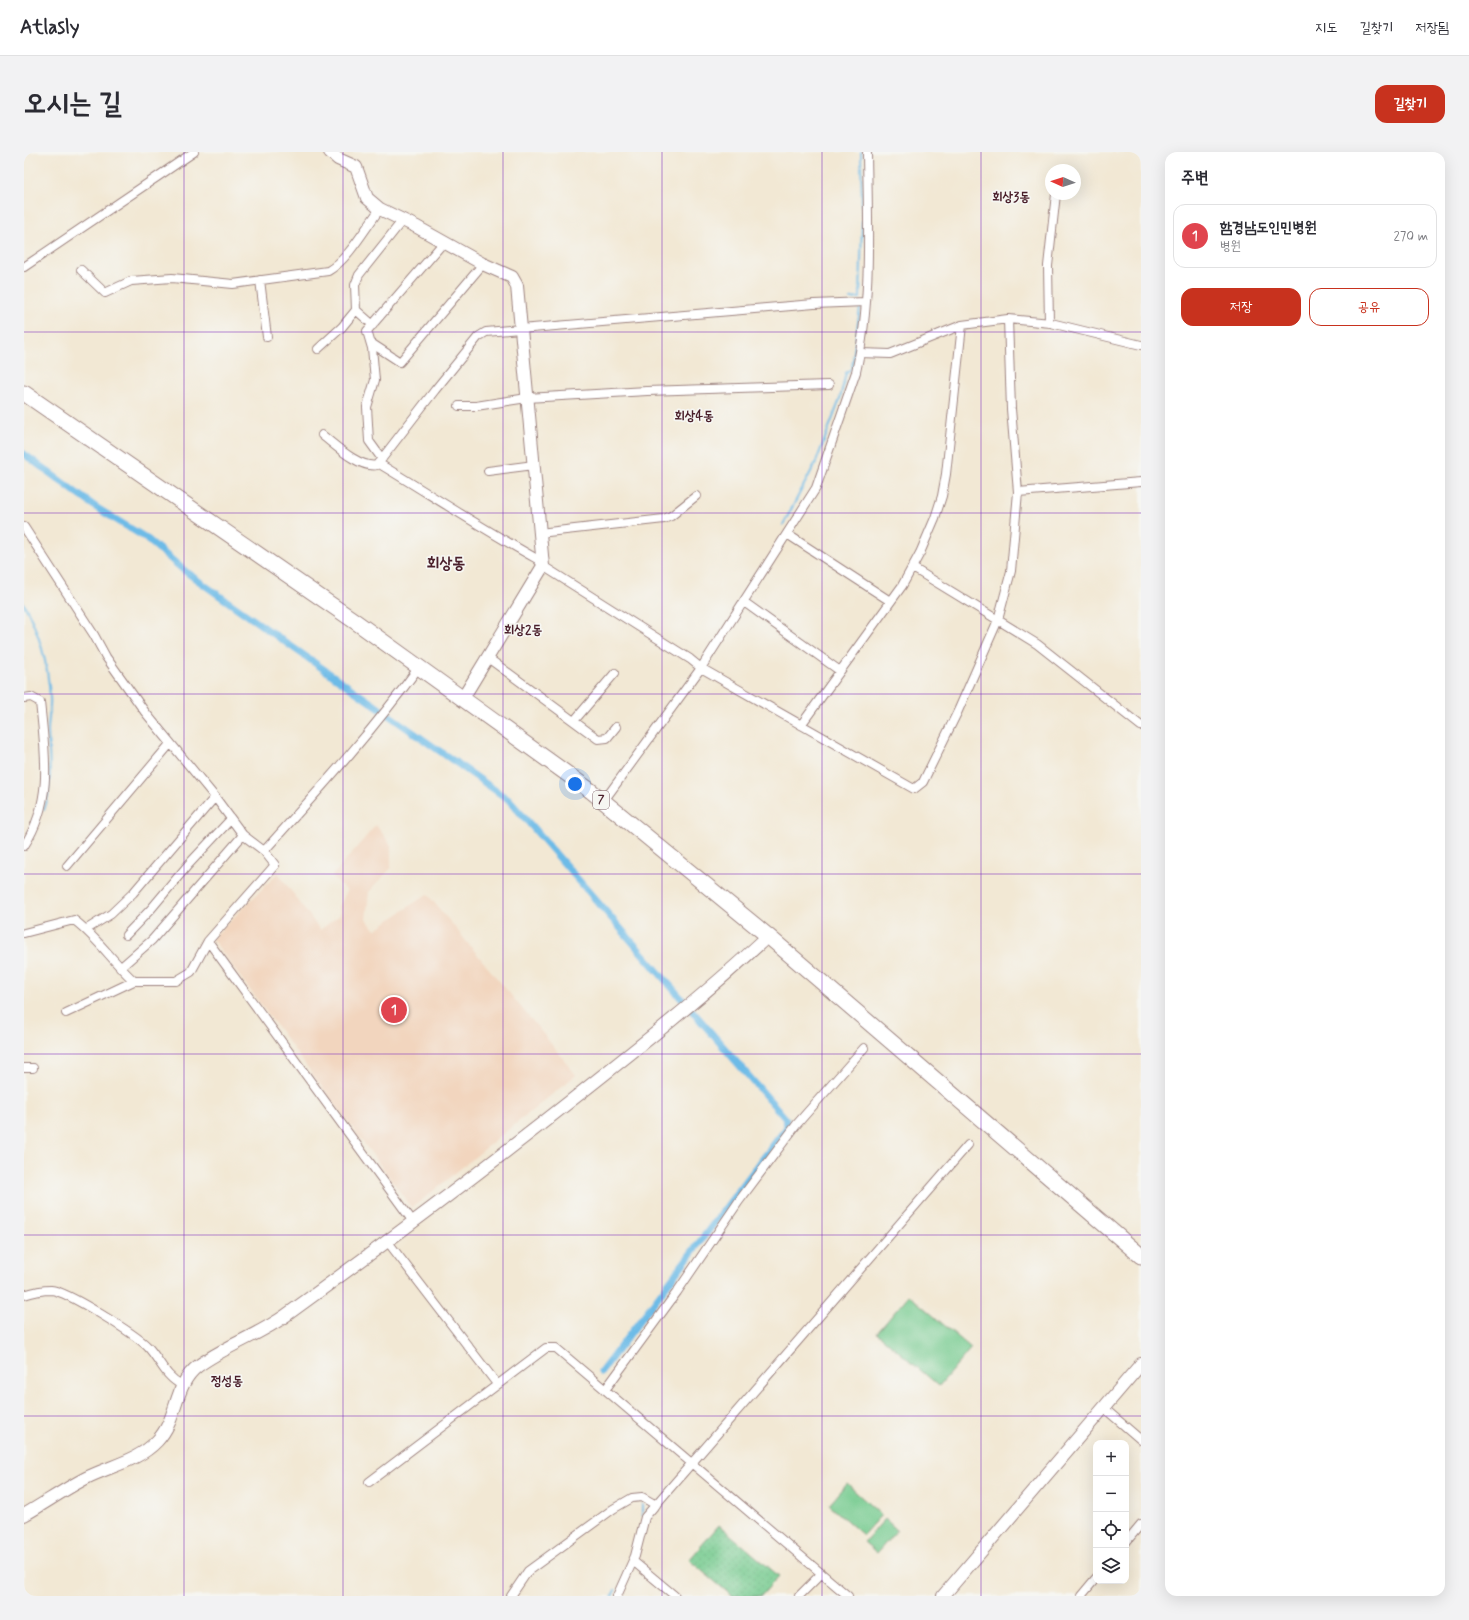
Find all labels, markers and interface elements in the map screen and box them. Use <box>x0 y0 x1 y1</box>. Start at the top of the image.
text: Atlasly <box>20 15 79 40</box>
text: 지도 <box>1315 19 1337 37</box>
text: 길찾기 <box>1359 19 1393 37</box>
text: 저장됨 <box>1415 19 1449 37</box>
button: 길찾기 <box>1375 85 1445 123</box>
text: 오시는 길 <box>24 86 122 123</box>
north arrow <box>1045 164 1081 200</box>
text: 주변 <box>1181 167 1208 189</box>
district label: 회상3동 <box>992 189 1030 206</box>
text: 함경남도인민병원 <box>1220 218 1317 238</box>
text: 1 <box>1192 228 1198 245</box>
text: 270 m <box>1393 228 1428 245</box>
text: 병원 <box>1220 238 1241 255</box>
button: 저장 <box>1181 288 1301 326</box>
button: 공유 <box>1309 288 1429 326</box>
district label: 회상4동 <box>675 408 714 425</box>
district label: 회상동 <box>427 553 465 574</box>
district label: 회상2동 <box>504 622 542 639</box>
your location <box>565 774 585 794</box>
road number: 7 <box>593 791 609 809</box>
pin: 1 <box>381 995 407 1025</box>
district label: 정성동 <box>210 1373 243 1390</box>
map controls <box>1093 1440 1129 1584</box>
button: + <box>1093 1440 1129 1476</box>
button: − <box>1093 1476 1129 1512</box>
button: locate <box>1093 1512 1129 1548</box>
button: layers <box>1093 1548 1129 1584</box>

